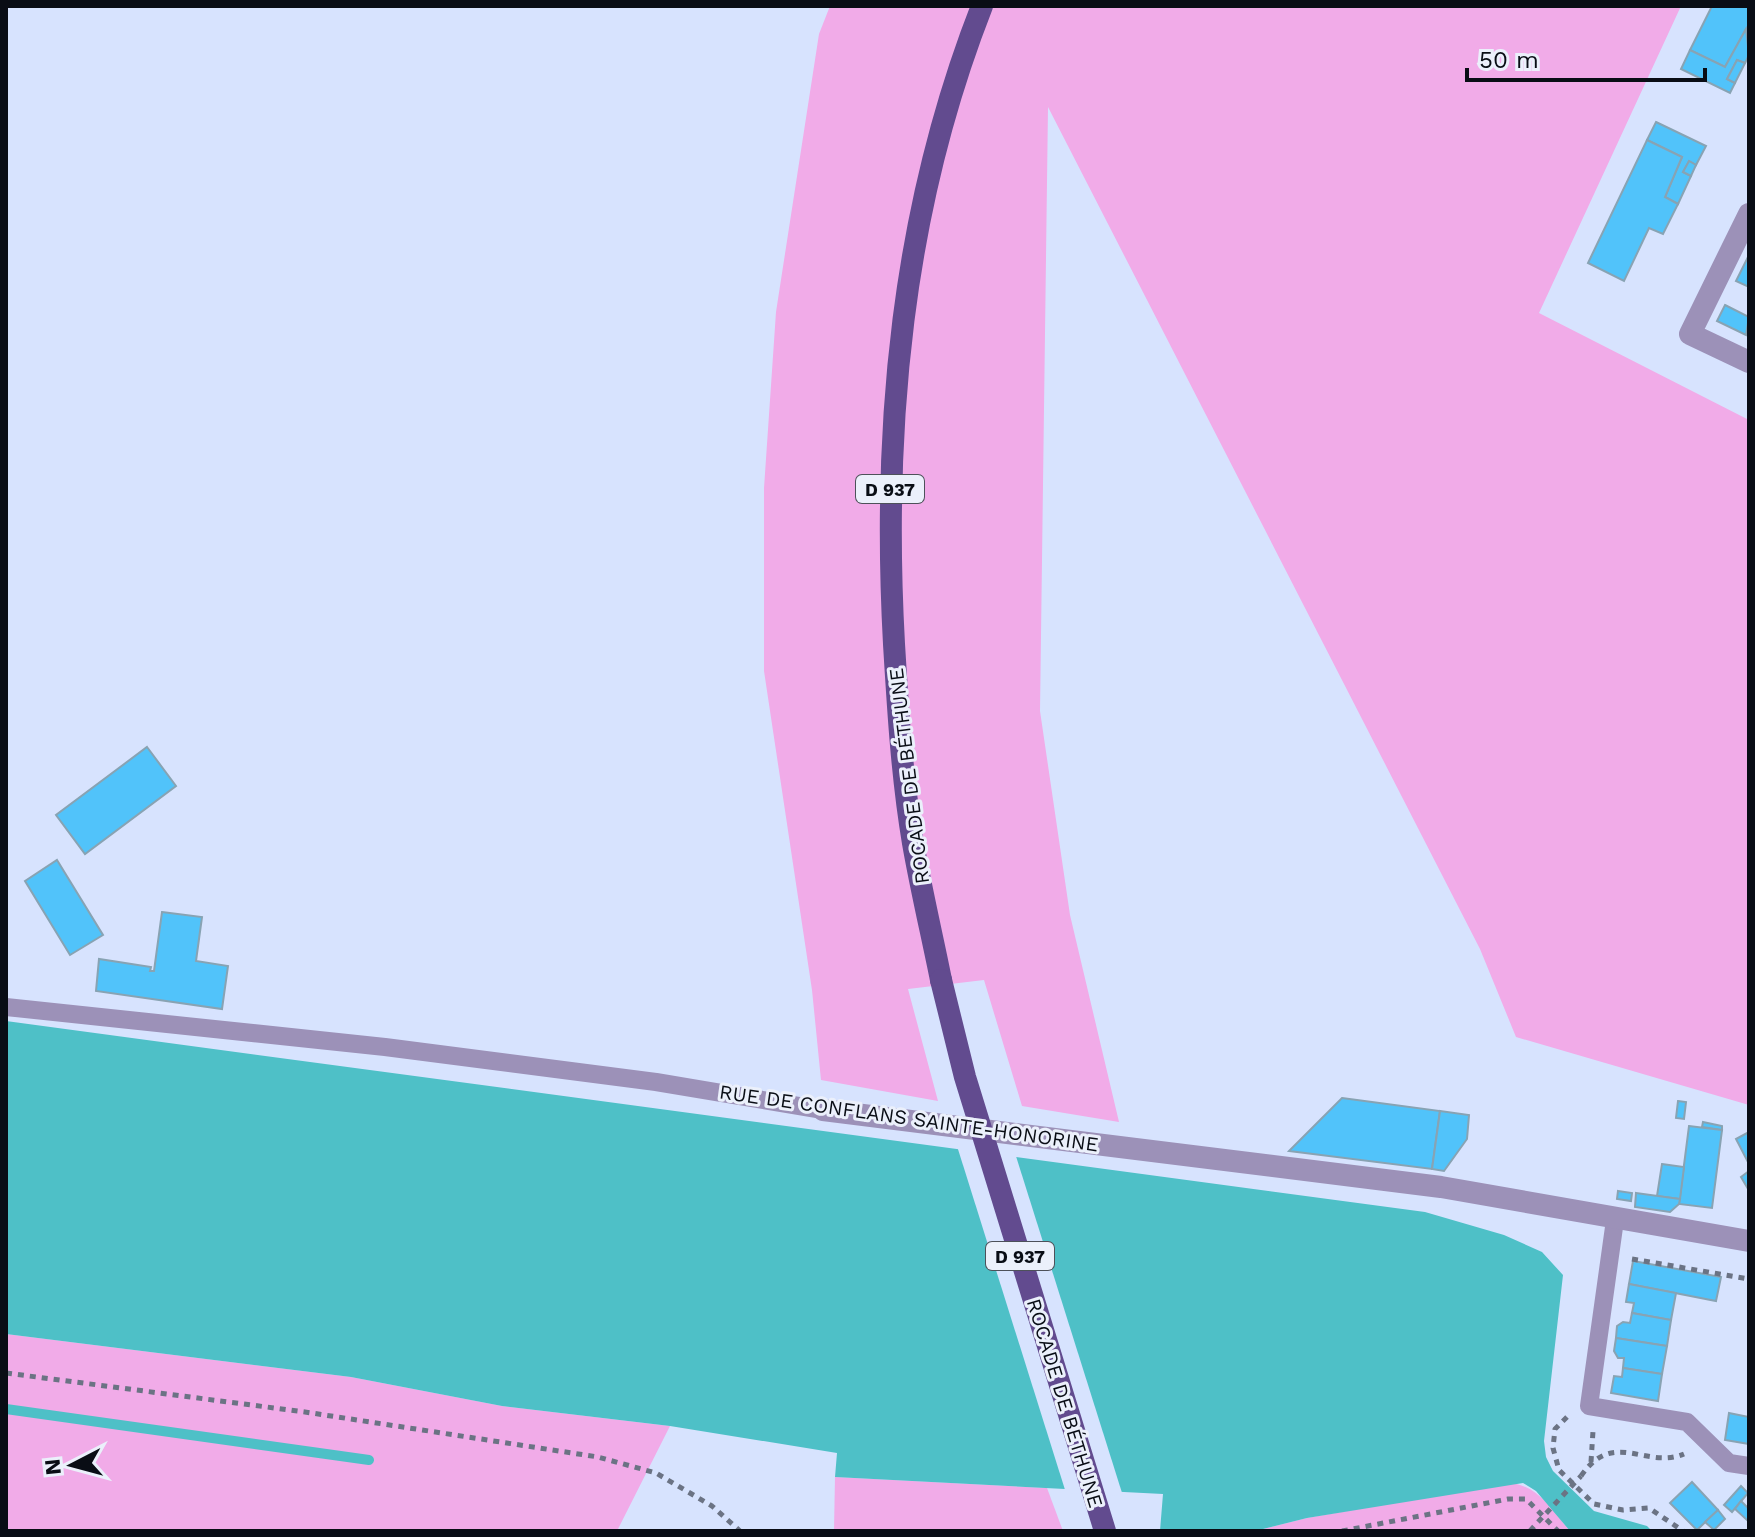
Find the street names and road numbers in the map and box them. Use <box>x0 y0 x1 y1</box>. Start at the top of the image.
road number: D 937 <box>856 475 924 503</box>
street label: ROCADE DE BÉTHUNE <box>884 667 934 885</box>
street label: RUE DE CONFLANS SAINTE-HONORINE <box>718 1079 1100 1157</box>
road number: D 937 <box>986 1242 1054 1270</box>
street label: ROCADE DE BÉTHUNE <box>1022 1296 1108 1510</box>

